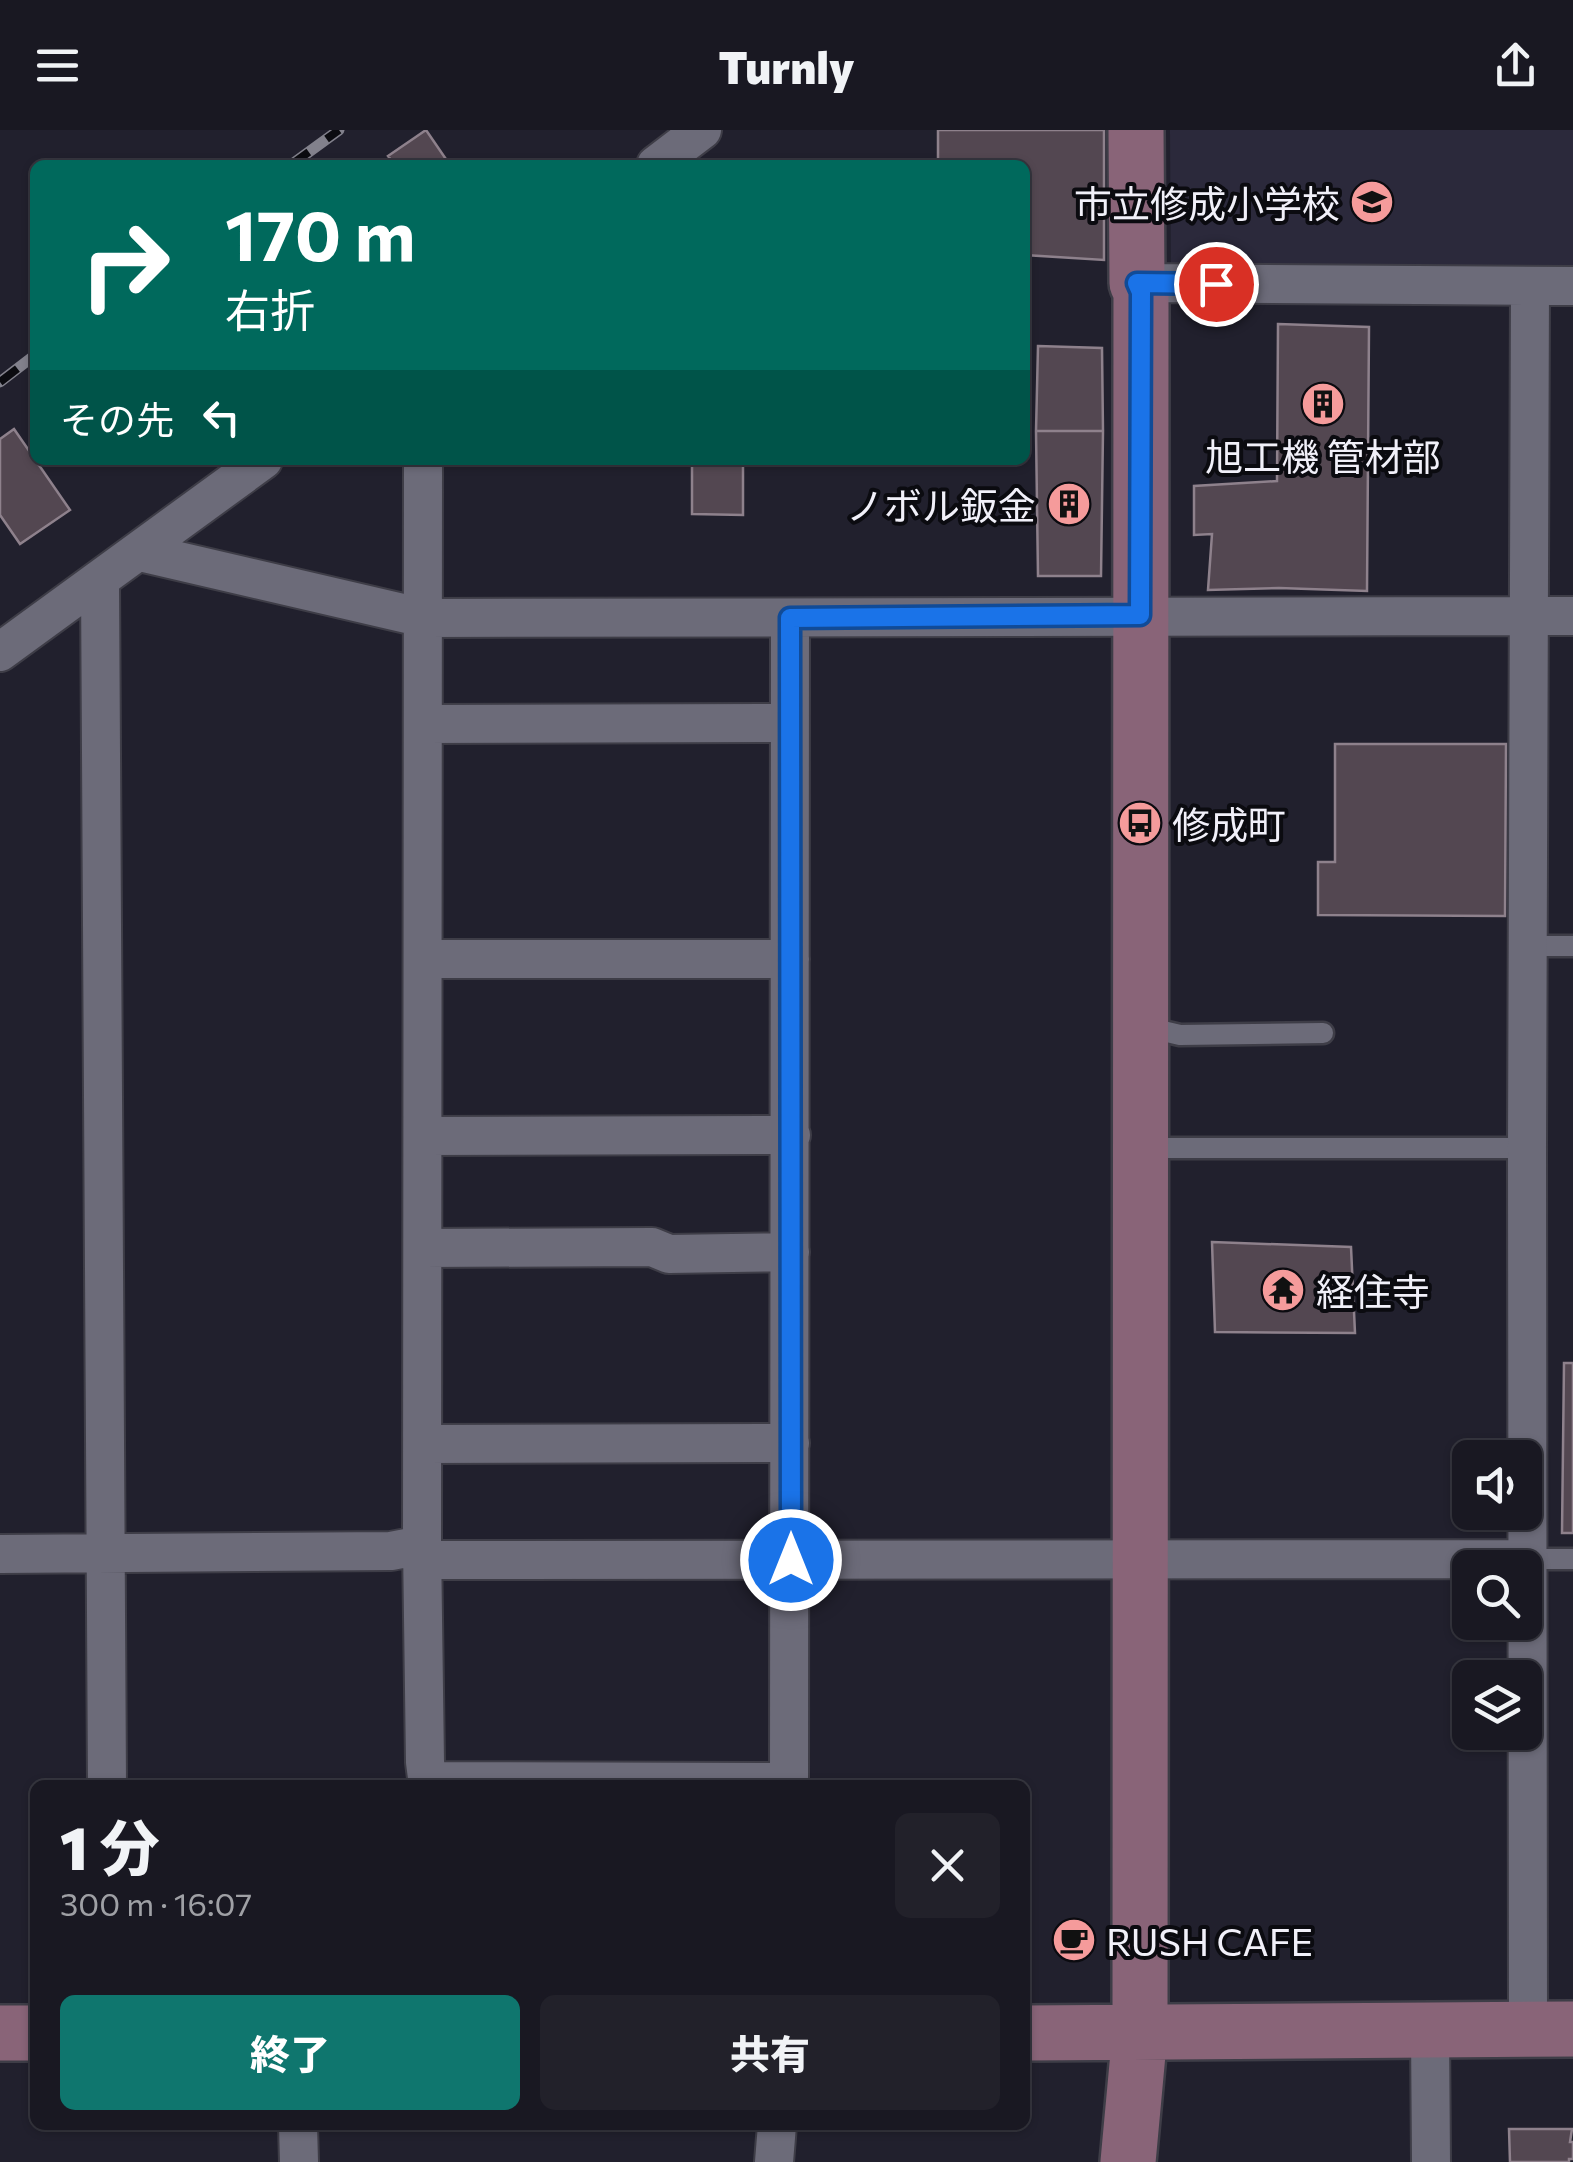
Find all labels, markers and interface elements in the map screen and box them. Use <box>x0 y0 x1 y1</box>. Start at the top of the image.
icon: menu <box>30 38 85 93</box>
text: Turnly <box>718 38 855 93</box>
icon: share <box>1488 38 1543 93</box>
place label: 市立修成小学校 <box>1074 179 1340 226</box>
school or university icon: 市立修成小学校 <box>1349 179 1395 225</box>
text: 170 m <box>225 190 416 275</box>
icon: right <box>60 200 190 330</box>
pin <box>1174 242 1259 327</box>
icon: arrive <box>1189 257 1244 312</box>
text: 右折 <box>225 281 315 336</box>
building icon: 旭工機 管材部 <box>1300 381 1346 427</box>
icon: left <box>194 390 249 445</box>
text: その先 <box>60 395 174 442</box>
place label: 旭工機 管材部 <box>1205 432 1441 479</box>
place label: ノボル鈑金 <box>846 481 1036 528</box>
building icon: ノボル鈑金 <box>1046 481 1092 527</box>
bus stop icon: 修成町 <box>1117 800 1163 846</box>
place label: 修成町 <box>1172 800 1286 847</box>
temple icon: 経住寺 <box>1260 1267 1306 1313</box>
place label: 経住寺 <box>1316 1267 1430 1314</box>
map controls <box>1452 1440 1542 1750</box>
button: sound <box>1452 1440 1542 1530</box>
position arrow <box>739 1508 843 1612</box>
button: search <box>1452 1550 1542 1640</box>
button: layers <box>1452 1660 1542 1750</box>
text: 1 分 <box>60 1809 159 1882</box>
button: close <box>895 1813 1000 1918</box>
text: 300 m · 16:07 <box>60 1883 252 1923</box>
cafe icon: RUSH CAFE <box>1051 1917 1097 1963</box>
place label: RUSH CAFE <box>1106 1917 1313 1964</box>
button: 終了 <box>60 1995 520 2110</box>
button: 共有 <box>540 1995 1000 2110</box>

